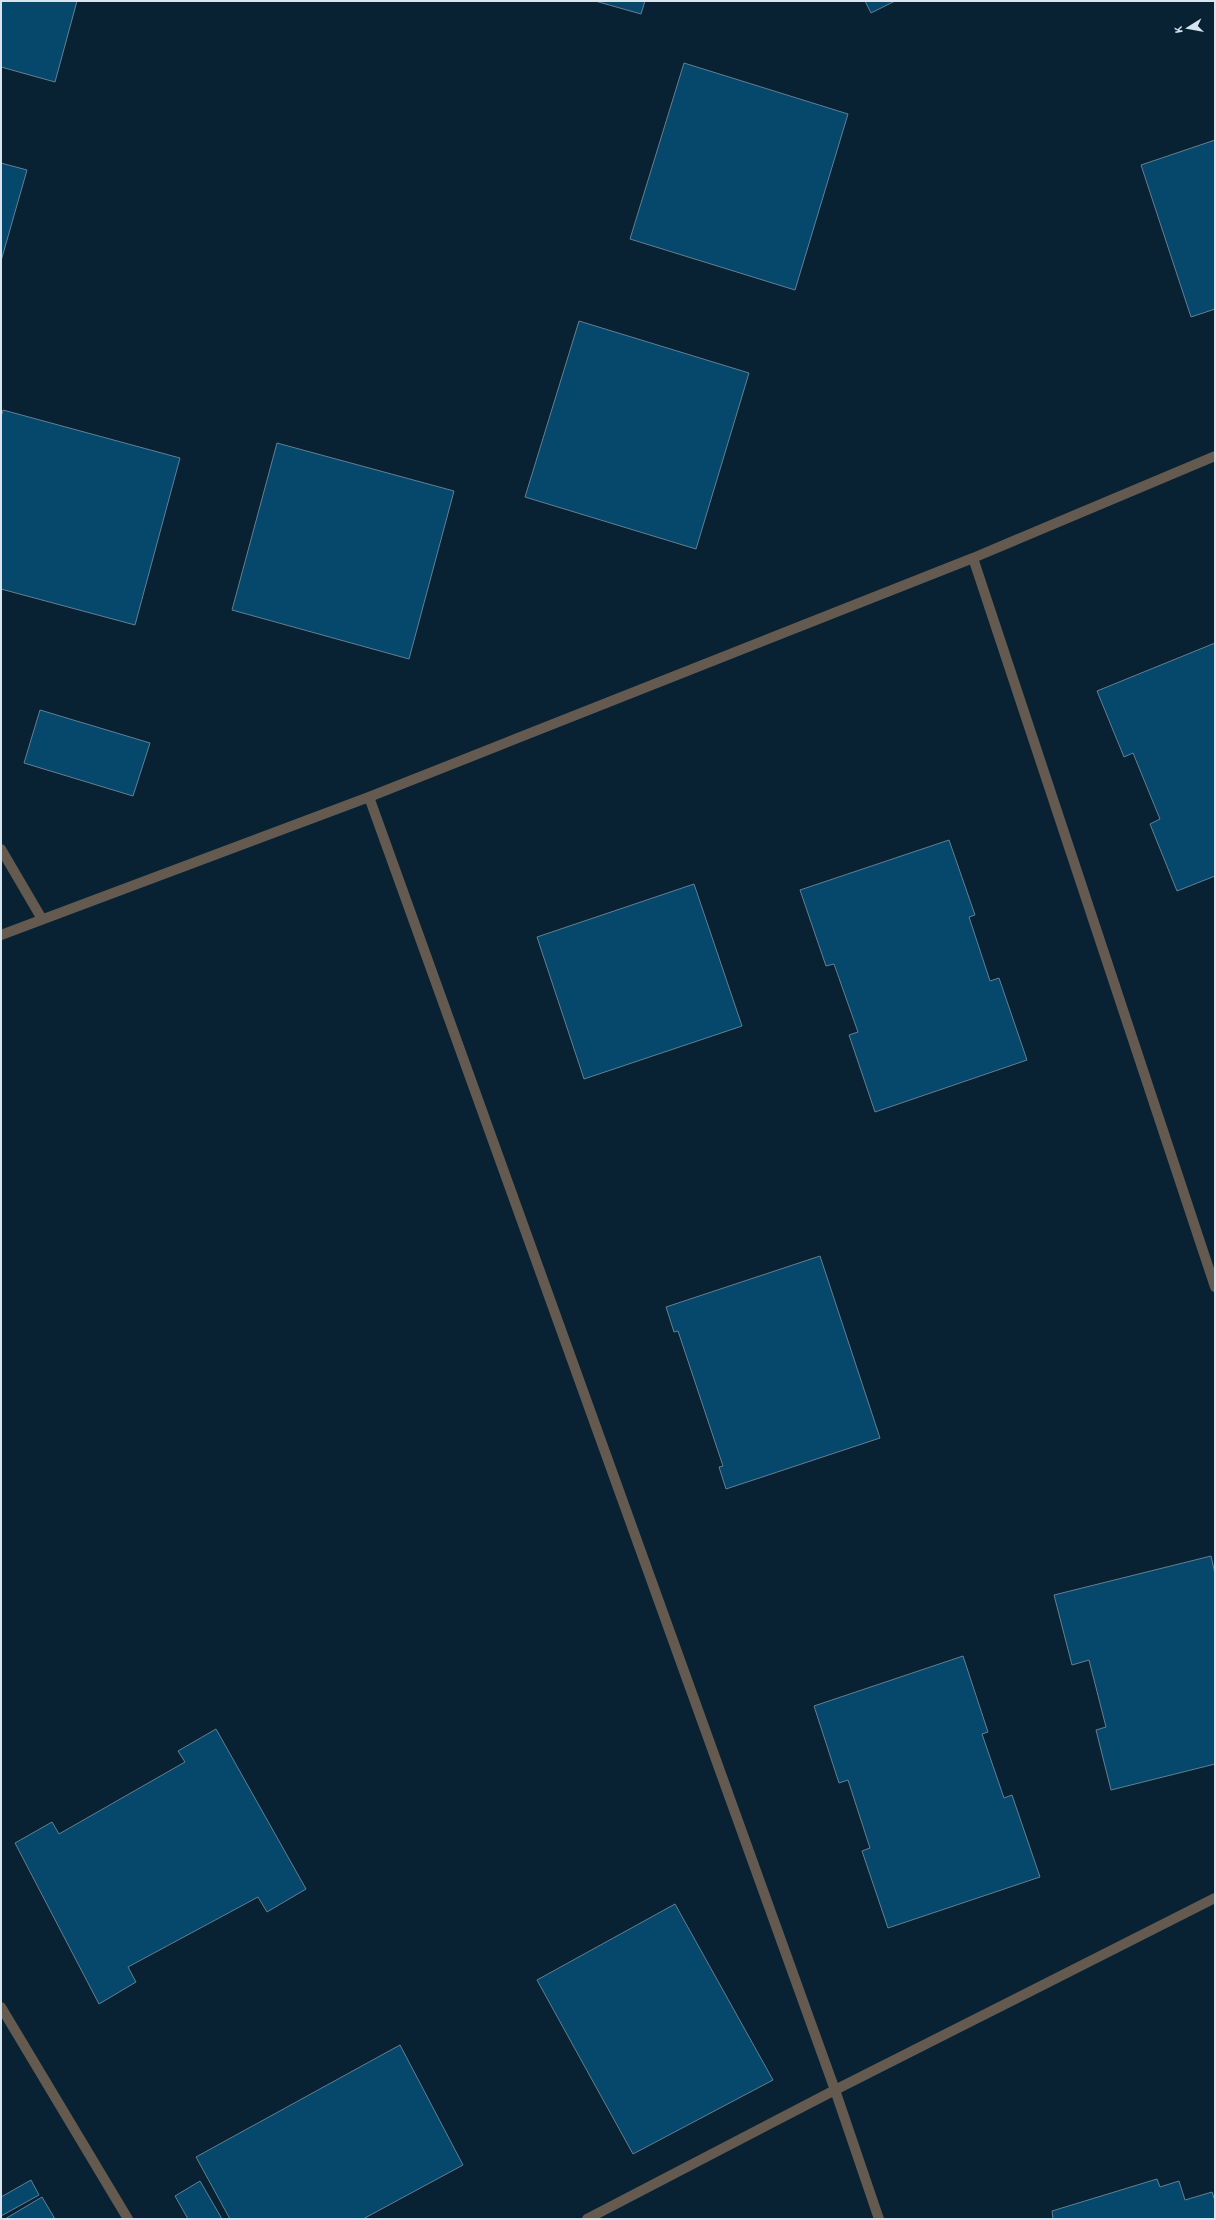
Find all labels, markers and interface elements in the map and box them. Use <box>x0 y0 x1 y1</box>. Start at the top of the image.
north arrow <box>1168 8 1208 48</box>
text: K <box>1171 25 1187 35</box>

